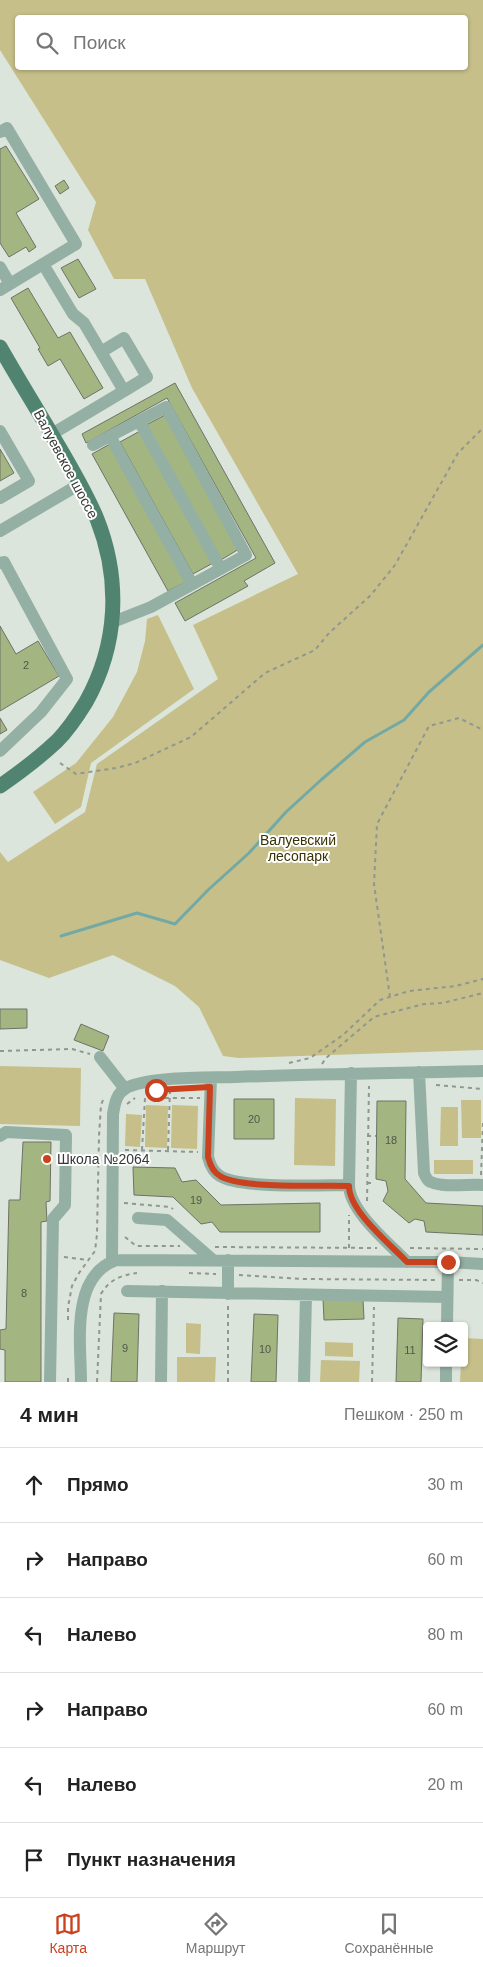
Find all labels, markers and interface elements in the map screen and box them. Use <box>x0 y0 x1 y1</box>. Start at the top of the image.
search box <box>15 15 468 70</box>
icon: search <box>33 29 61 57</box>
text: Поиск <box>73 32 126 53</box>
street label: Валуевское шоссе <box>31 407 102 521</box>
house number: 2 <box>23 659 29 671</box>
park label: Валуевский лесопарк <box>260 832 336 864</box>
route start <box>145 1079 168 1102</box>
house number: 20 <box>248 1113 260 1125</box>
house number: 18 <box>385 1134 397 1146</box>
place label: Школа №2064 <box>57 1151 150 1167</box>
marker: Школа №2064 <box>41 1153 53 1165</box>
house number: 19 <box>190 1194 202 1206</box>
route end <box>437 1251 460 1274</box>
house number: 8 <box>21 1287 27 1299</box>
map controls <box>423 1322 468 1367</box>
button: layers <box>423 1322 468 1367</box>
house number: 9 <box>122 1342 128 1354</box>
house number: 10 <box>259 1343 271 1355</box>
house number: 11 <box>404 1344 416 1356</box>
text: 4 мин <box>20 1403 79 1426</box>
text: Пешком · 250 m <box>344 1406 463 1423</box>
icon: ahead <box>20 1471 48 1499</box>
text: Прямо <box>67 1474 129 1495</box>
text: 30 m <box>427 1476 463 1493</box>
icon: right <box>20 1546 48 1574</box>
text: Направо <box>67 1549 148 1570</box>
text: 60 m <box>427 1551 463 1568</box>
icon: left <box>20 1621 48 1649</box>
text: Налево <box>67 1624 137 1645</box>
text: 80 m <box>427 1626 463 1643</box>
icon: right <box>20 1696 48 1724</box>
text: Направо <box>67 1699 148 1720</box>
text: 60 m <box>427 1701 463 1718</box>
icon: left <box>20 1771 48 1799</box>
text: Налево <box>67 1774 137 1795</box>
text: 20 m <box>427 1776 463 1793</box>
icon: arrive <box>20 1846 48 1874</box>
text: Пункт назначения <box>67 1849 236 1870</box>
tab: Карта <box>49 1910 87 1956</box>
tab: Маршрут <box>186 1910 246 1956</box>
tab: Сохранённые <box>344 1910 434 1956</box>

